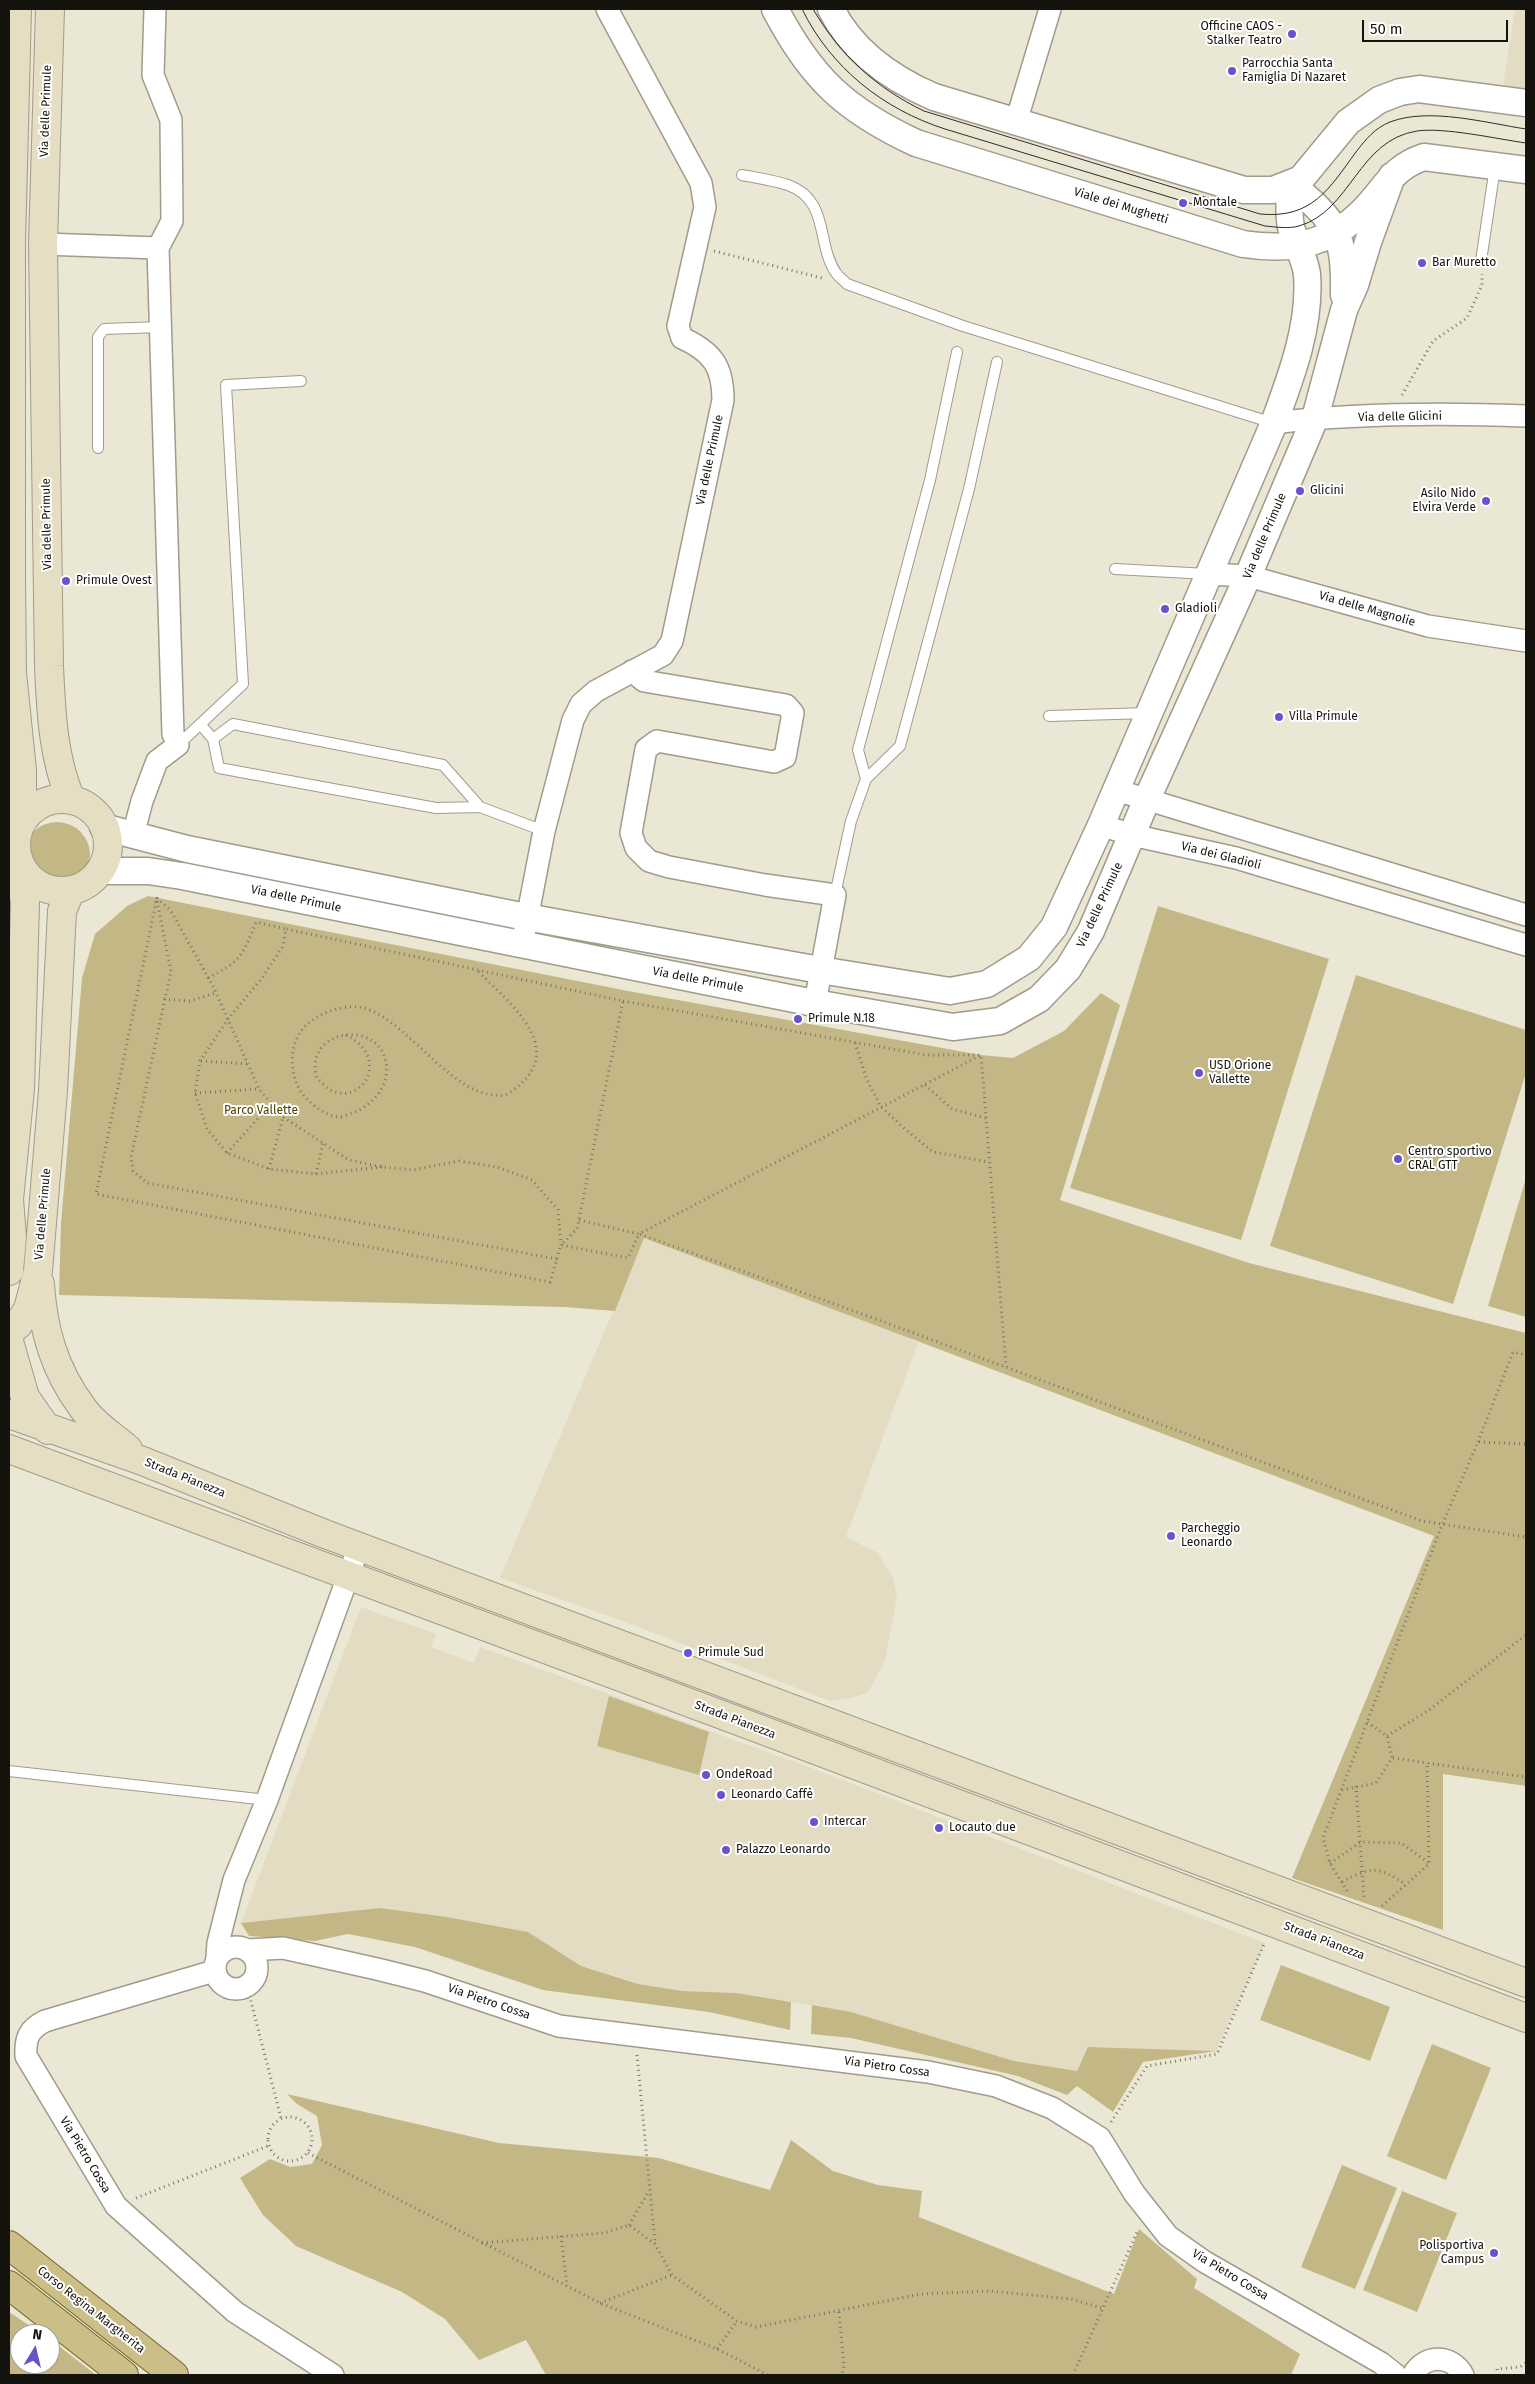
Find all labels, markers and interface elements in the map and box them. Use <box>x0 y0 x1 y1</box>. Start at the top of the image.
scale bar <box>1365 10 1511 42</box>
place label: Officine CAOS - Stalker Teatro <box>1201 20 1282 48</box>
text: 50 m <box>1370 20 1403 38</box>
marker: Officine CAOS - Stalker Teatro <box>1286 28 1298 40</box>
place label: Parrocchia Santa Famiglia Di Nazaret <box>1242 57 1346 85</box>
street label: Via delle Primule <box>37 65 55 157</box>
marker: Parrocchia Santa Famiglia Di Nazaret <box>1226 65 1238 77</box>
street label: Viale dei Mughetti <box>1072 185 1170 227</box>
place label: Montale <box>1193 196 1237 210</box>
marker: Montale <box>1177 197 1189 209</box>
place label: Bar Muretto <box>1432 256 1496 270</box>
marker: Bar Muretto <box>1416 257 1428 269</box>
street label: Via delle Glicini <box>1358 409 1442 425</box>
street label: Via delle Primule <box>693 413 727 507</box>
street label: Via delle Primule <box>39 478 55 570</box>
place label: Glicini <box>1310 484 1344 498</box>
marker: Glicini <box>1294 485 1306 497</box>
place label: Asilo Nido Elvira Verde <box>1412 487 1476 515</box>
street label: Via delle Primule <box>1240 491 1290 581</box>
marker: Asilo Nido Elvira Verde <box>1480 495 1492 507</box>
place label: Primule Ovest <box>76 574 152 588</box>
marker: Primule Ovest <box>60 575 72 587</box>
street label: Via delle Magnolie <box>1317 588 1417 630</box>
place label: Gladioli <box>1175 602 1217 616</box>
marker: Gladioli <box>1159 603 1171 615</box>
place label: Villa Primule <box>1289 710 1358 724</box>
marker: Villa Primule <box>1273 711 1285 723</box>
street label: Via dei Gladioli <box>1179 839 1263 873</box>
street label: Via delle Primule <box>1074 860 1126 950</box>
street label: Via delle Primule <box>249 882 343 916</box>
street label: Via delle Primule <box>651 964 745 996</box>
place label: Primule N.18 <box>808 1012 875 1026</box>
marker: Primule N.18 <box>792 1013 804 1025</box>
place label: USD Orione Vallette <box>1209 1059 1271 1087</box>
marker: USD Orione Vallette <box>1193 1067 1205 1079</box>
park label: Parco Vallette <box>224 1104 298 1118</box>
place label: Centro sportivo CRAL GTT <box>1408 1145 1492 1173</box>
marker: Centro sportivo CRAL GTT <box>1392 1153 1404 1165</box>
street label: Via delle Primule <box>32 1167 54 1261</box>
street label: Strada Pianezza <box>143 1455 227 1501</box>
place label: Parcheggio Leonardo <box>1181 1522 1240 1550</box>
marker: Parcheggio Leonardo <box>1165 1530 1177 1542</box>
place label: Primule Sud <box>698 1646 764 1660</box>
marker: Primule Sud <box>682 1647 694 1659</box>
street label: Strada Pianezza <box>692 1698 778 1742</box>
place label: OndeRoad <box>716 1768 773 1782</box>
marker: OndeRoad <box>700 1769 712 1781</box>
place label: Leonardo Caffè <box>731 1788 813 1802</box>
marker: Leonardo Caffè <box>715 1789 727 1801</box>
place label: Intercar <box>824 1815 866 1829</box>
marker: Intercar <box>808 1816 820 1828</box>
place label: Locauto due <box>949 1821 1016 1835</box>
marker: Locauto due <box>933 1822 945 1834</box>
place label: Palazzo Leonardo <box>736 1843 831 1857</box>
marker: Palazzo Leonardo <box>720 1844 732 1856</box>
street label: Strada Pianezza <box>1281 1919 1367 1963</box>
street label: Via Pietro Cossa <box>446 1981 532 2023</box>
street label: Via Pietro Cossa <box>843 2054 931 2080</box>
street label: Via Pietro Cossa <box>57 2114 113 2196</box>
place label: Polisportiva Campus <box>1419 2239 1484 2267</box>
street label: Via Pietro Cossa <box>1189 2247 1271 2303</box>
marker: Polisportiva Campus <box>1488 2247 1500 2259</box>
street label: Corso Regina Margherita <box>34 2263 148 2357</box>
north arrow <box>10 2324 60 2374</box>
text: N <box>31 2326 43 2344</box>

